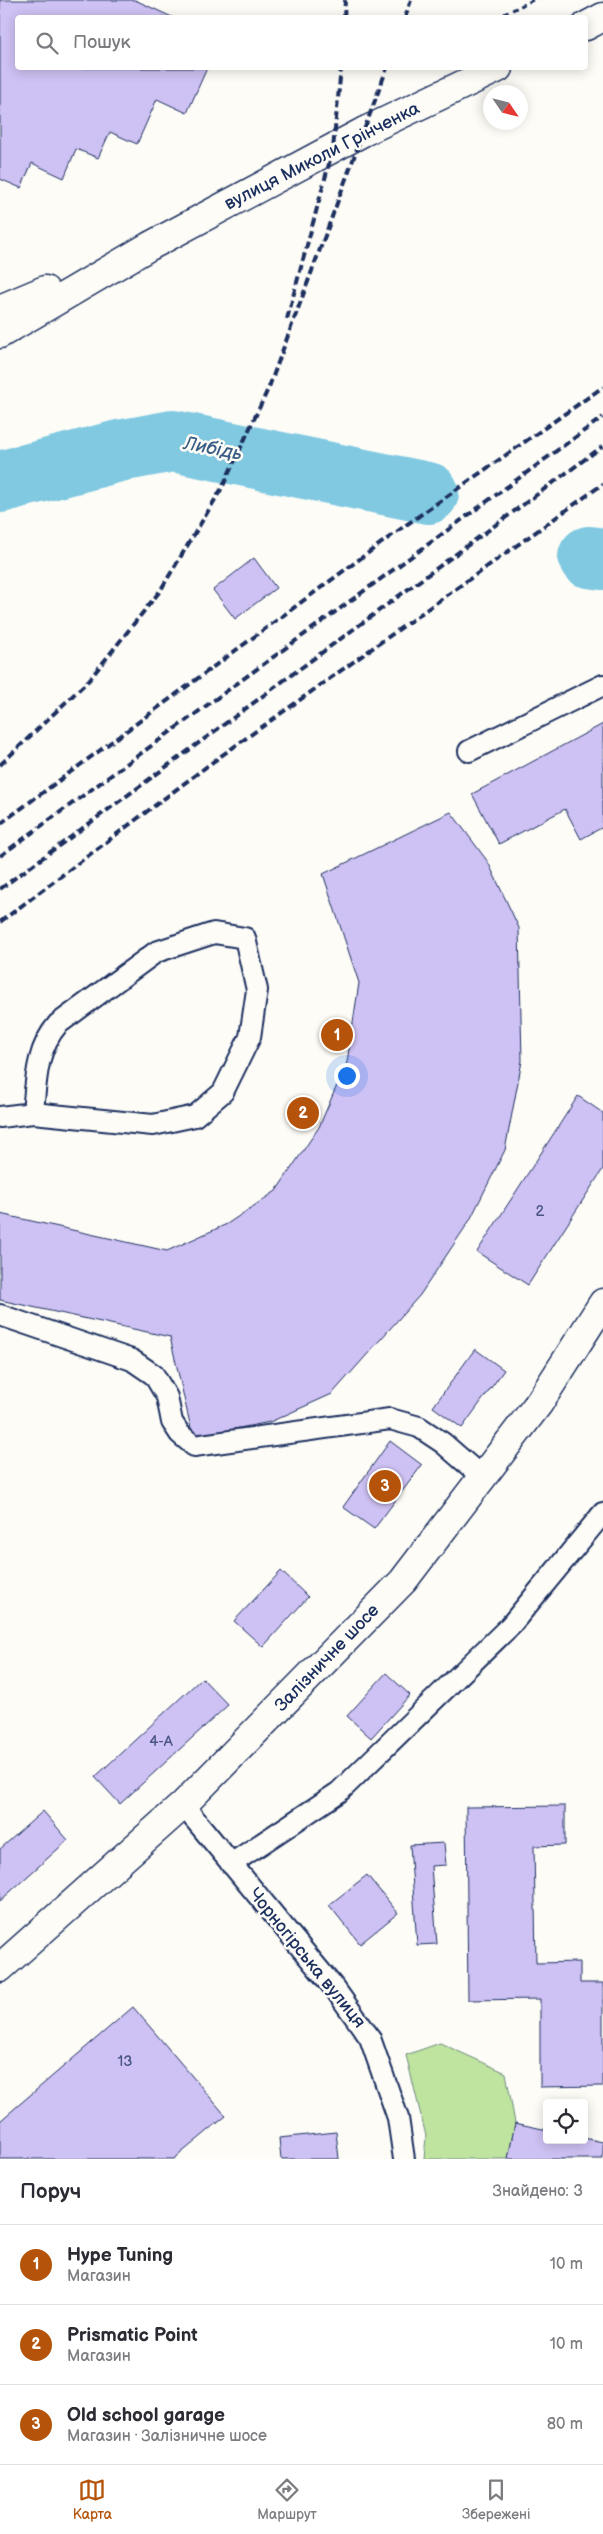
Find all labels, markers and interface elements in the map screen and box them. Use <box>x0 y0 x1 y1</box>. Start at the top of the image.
search box <box>15 15 588 70</box>
icon: search <box>33 29 61 57</box>
text: Пошук <box>73 31 131 54</box>
north arrow <box>483 85 528 130</box>
street label: вулиця Миколи Грінченка <box>221 97 423 214</box>
water label: Либідь <box>181 432 244 466</box>
pin: 1 <box>321 1016 353 1054</box>
your location <box>334 1063 360 1089</box>
pin: 2 <box>287 1094 319 1132</box>
house number: 2 <box>536 1202 545 1221</box>
pin: 3 <box>369 1467 401 1505</box>
street label: Залізничне шосе <box>270 1600 384 1716</box>
house number: 4-А <box>149 1732 174 1751</box>
street label: Чорногірська вулиця <box>244 1884 370 2032</box>
house number: 13 <box>117 2052 133 2071</box>
map controls <box>543 2099 588 2144</box>
button: locate <box>543 2099 588 2144</box>
text: Поруч <box>20 2179 81 2204</box>
text: Знайдено: 3 <box>493 2182 583 2201</box>
text: Hype Tuning <box>67 2244 173 2267</box>
text: 1 <box>33 2255 39 2274</box>
text: 10 m <box>550 2255 583 2274</box>
text: Магазин <box>67 2267 131 2286</box>
text: Prismatic Point <box>67 2324 198 2347</box>
text: 2 <box>31 2335 41 2354</box>
text: 10 m <box>550 2335 583 2354</box>
text: Магазин <box>67 2347 131 2366</box>
text: Old school garage <box>67 2404 225 2427</box>
text: 3 <box>31 2415 41 2434</box>
text: 80 m <box>547 2415 583 2434</box>
text: Магазин · Залізничне шосе <box>67 2427 267 2446</box>
tab: Карта <box>73 2476 112 2523</box>
tab: Маршрут <box>257 2476 317 2523</box>
tab: Збережені <box>462 2476 530 2523</box>

